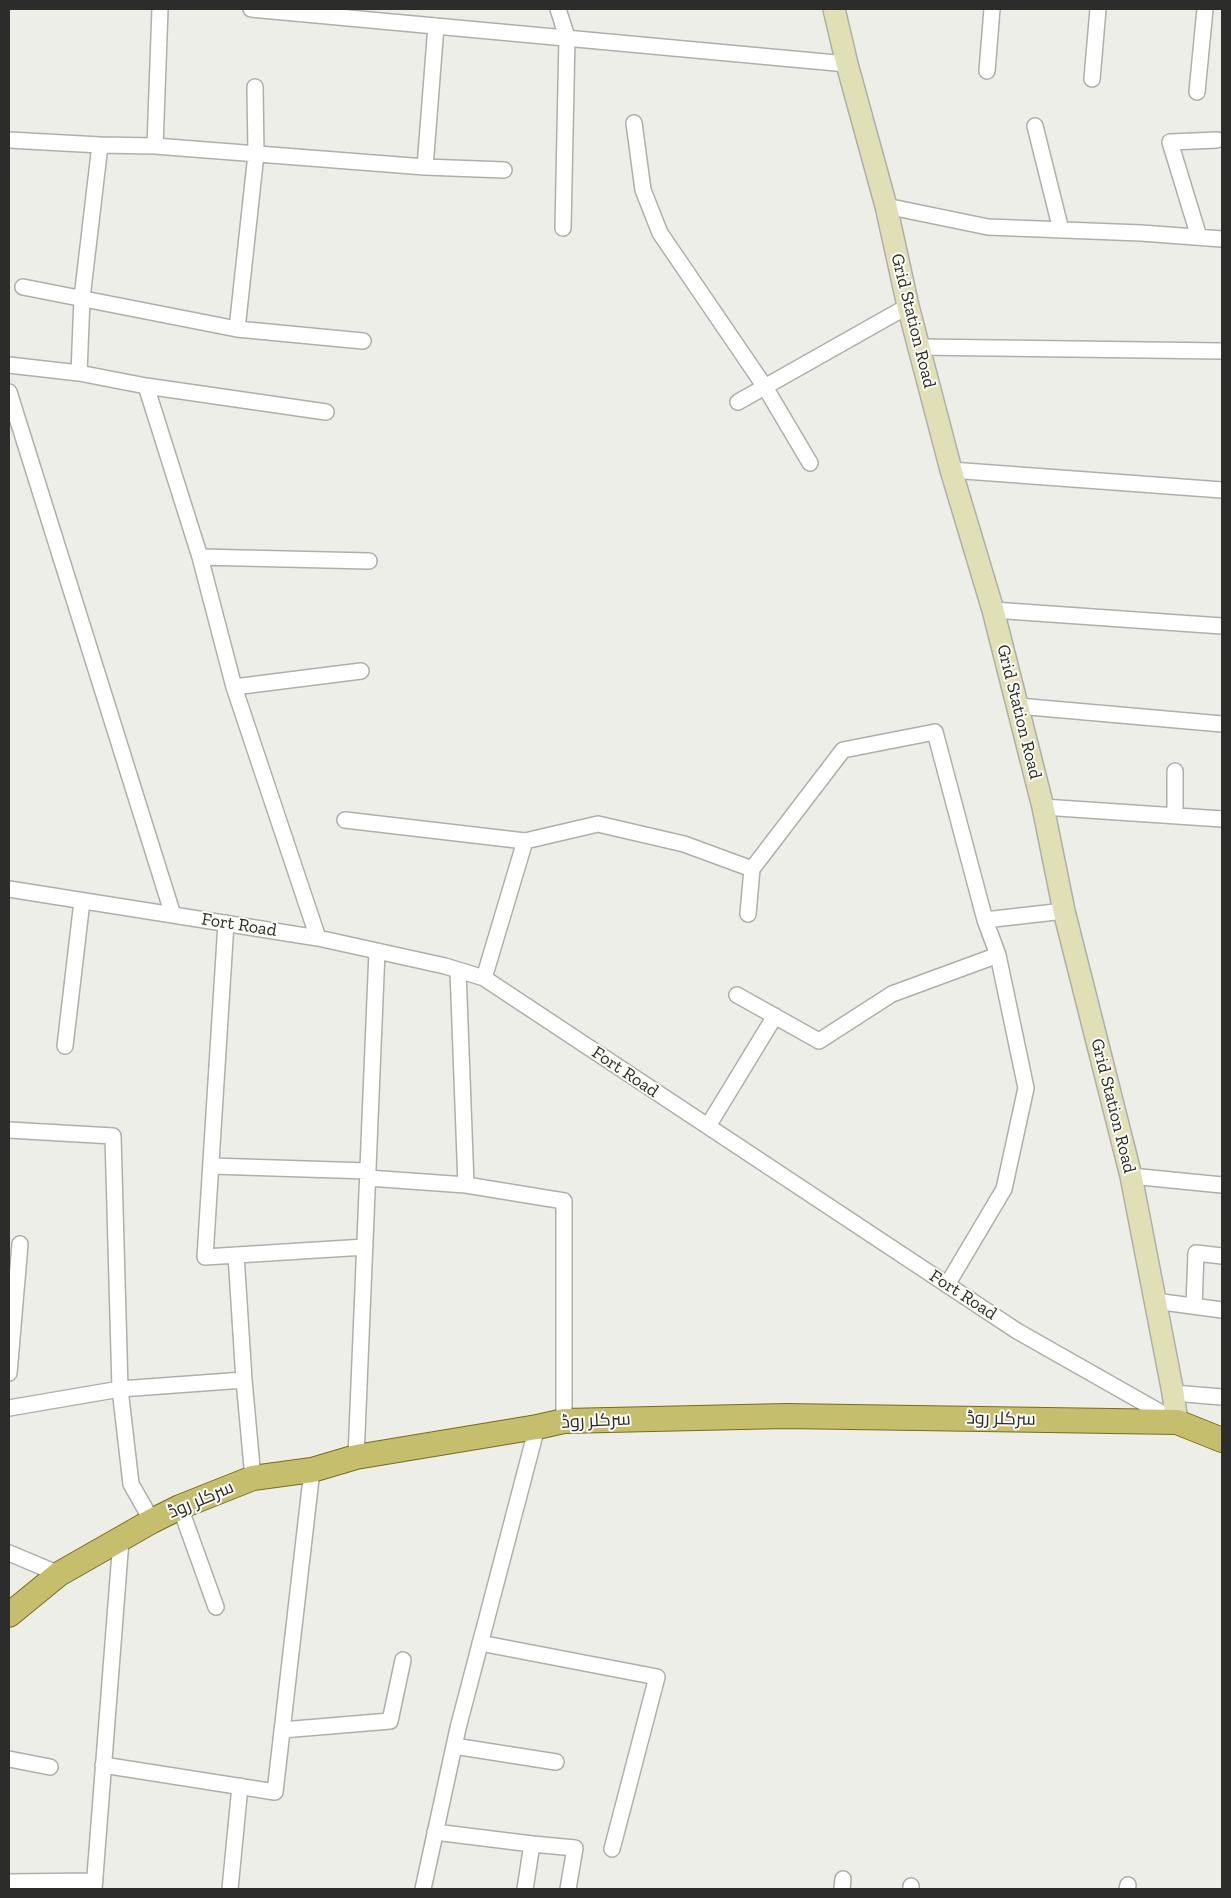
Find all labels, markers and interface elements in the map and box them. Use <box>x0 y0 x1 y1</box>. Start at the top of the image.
street label: Grid Station Road <box>886 251 940 391</box>
street label: Grid Station Road <box>992 642 1046 782</box>
street label: Fort Road <box>200 908 278 942</box>
street label: Grid Station Road <box>1086 1036 1140 1176</box>
street label: Fort Road <box>587 1042 663 1102</box>
street label: Fort Road <box>925 1265 1001 1325</box>
street label: سرکلر روڈ <box>561 1408 631 1434</box>
street label: سرکلر روڈ <box>966 1408 1036 1430</box>
street label: سرکلر روڈ <box>165 1476 237 1524</box>

